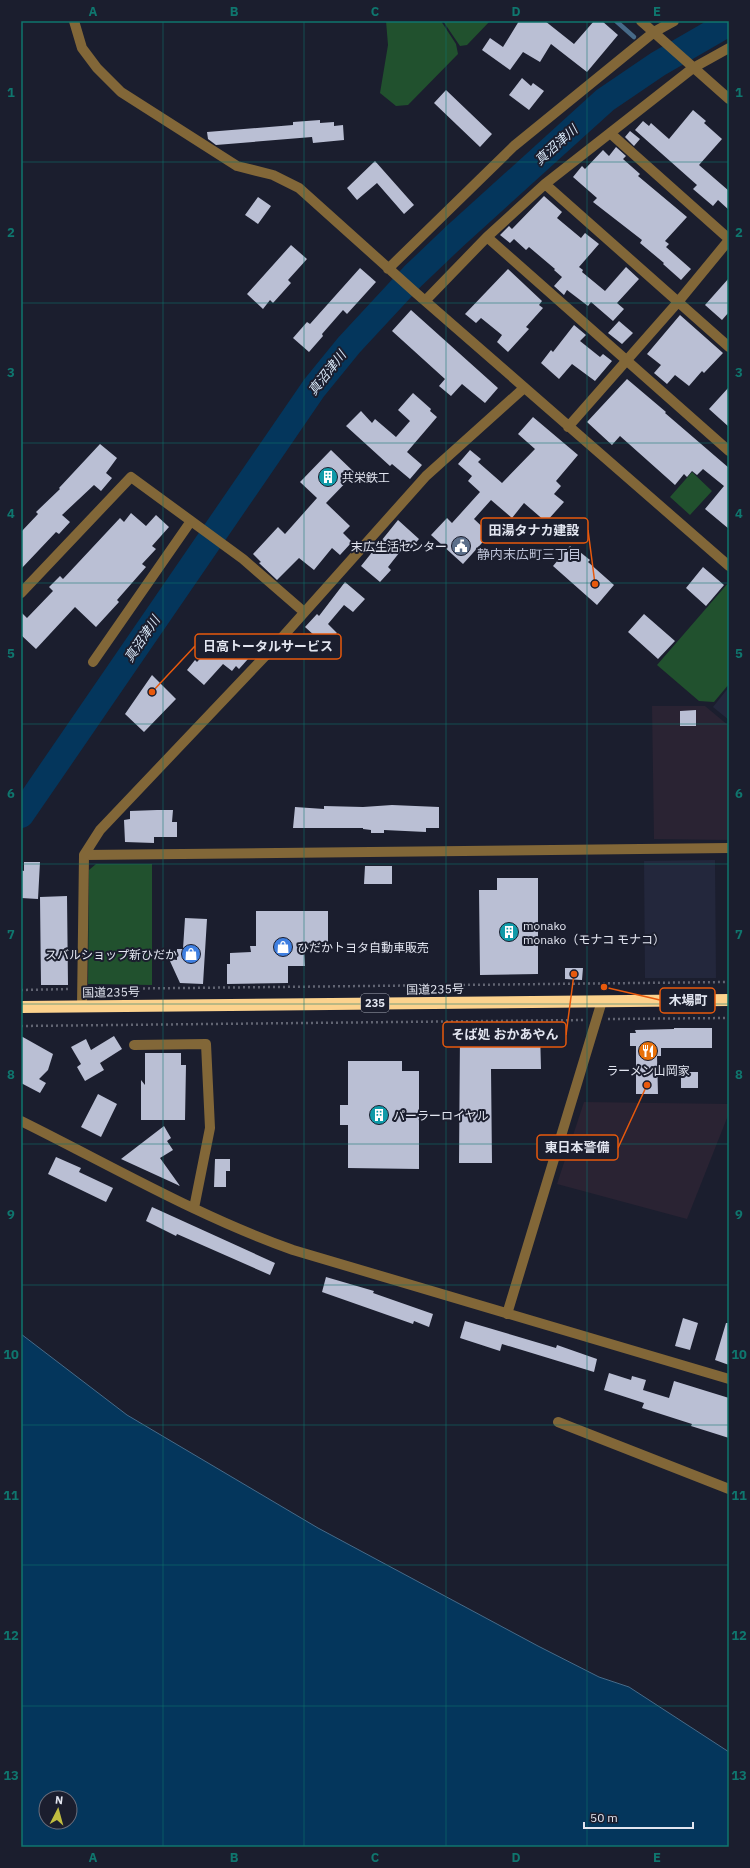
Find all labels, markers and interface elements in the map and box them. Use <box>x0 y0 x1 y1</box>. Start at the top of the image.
text: A <box>89 3 98 20</box>
text: B <box>230 3 239 20</box>
text: C <box>371 3 380 20</box>
text: D <box>511 3 521 20</box>
text: E <box>653 3 661 20</box>
text: 1 <box>7 84 15 101</box>
text: 1 <box>735 84 743 101</box>
water label: 真沼津川 <box>531 120 582 169</box>
text: 2 <box>7 224 15 241</box>
text: 2 <box>735 224 743 241</box>
water label: 真沼津川 <box>304 346 351 399</box>
text: 3 <box>7 364 15 381</box>
text: 3 <box>735 364 743 381</box>
building icon: 共栄鉄工 <box>317 466 339 488</box>
place label: 共栄鉄工 <box>342 470 390 485</box>
text: 4 <box>7 505 15 522</box>
text: 4 <box>735 505 743 522</box>
callout: 田湯タナカ建設 <box>481 518 588 543</box>
text: 田湯タナカ建設 <box>488 522 580 539</box>
public building icon: 末広生活センター <box>450 535 472 557</box>
place label: 末広生活センター <box>351 539 447 554</box>
district label: 静内末広町三丁目 <box>477 546 581 563</box>
water label: 真沼津川 <box>120 611 165 665</box>
callout: 日高トータルサービス <box>195 634 341 659</box>
text: 日高トータルサービス <box>203 638 333 655</box>
text: 5 <box>7 645 15 662</box>
text: 5 <box>735 645 743 662</box>
text: 6 <box>7 785 15 802</box>
text: 6 <box>735 785 743 802</box>
place label: monako monako（モナコ モナコ） <box>523 918 665 947</box>
building icon: monako monako（モナコ モナコ） <box>498 921 520 943</box>
text: 7 <box>7 926 15 943</box>
text: 7 <box>735 926 743 943</box>
shop icon: ひだかトヨタ自動車販売 <box>272 936 294 958</box>
place label: ひだかトヨタ自動車販売 <box>297 940 429 955</box>
shop icon: スバルショップ新ひだか <box>180 943 202 965</box>
place label: スバルショップ新ひだか <box>45 947 177 962</box>
street label: 国道235号 <box>406 981 464 997</box>
street label: 国道235号 <box>82 984 140 1000</box>
callout: 木場町 <box>660 988 715 1013</box>
text: 木場町 <box>668 992 708 1009</box>
road number: 235 <box>361 994 389 1012</box>
callout: そば処 おかあやん <box>443 1022 566 1047</box>
text: そば処 おかあやん <box>451 1026 559 1043</box>
restaurant icon: ラーメン山岡家 <box>637 1040 659 1062</box>
place label: ラーメン山岡家 <box>606 1063 690 1078</box>
text: 8 <box>7 1066 15 1083</box>
text: 8 <box>735 1066 743 1083</box>
building icon: パーラーロイヤル <box>368 1104 390 1126</box>
place label: パーラーロイヤル <box>393 1108 489 1123</box>
callout: 東日本警備 <box>537 1135 618 1160</box>
text: 東日本警備 <box>544 1139 610 1156</box>
text: 9 <box>7 1206 15 1223</box>
text: 9 <box>735 1206 743 1223</box>
text: 10 <box>3 1346 19 1363</box>
text: 10 <box>731 1346 747 1363</box>
text: 11 <box>3 1487 19 1504</box>
text: 11 <box>731 1487 747 1504</box>
text: 12 <box>3 1627 19 1644</box>
text: 12 <box>731 1627 747 1644</box>
text: 13 <box>3 1767 19 1784</box>
text: 13 <box>731 1767 747 1784</box>
north arrow <box>38 1790 78 1830</box>
text: N <box>54 1793 64 1807</box>
scale bar <box>584 1804 693 1830</box>
text: 50 m <box>590 1810 618 1825</box>
text: A <box>89 1849 98 1866</box>
text: B <box>230 1849 239 1866</box>
text: C <box>371 1849 380 1866</box>
text: D <box>511 1849 521 1866</box>
text: E <box>653 1849 661 1866</box>

